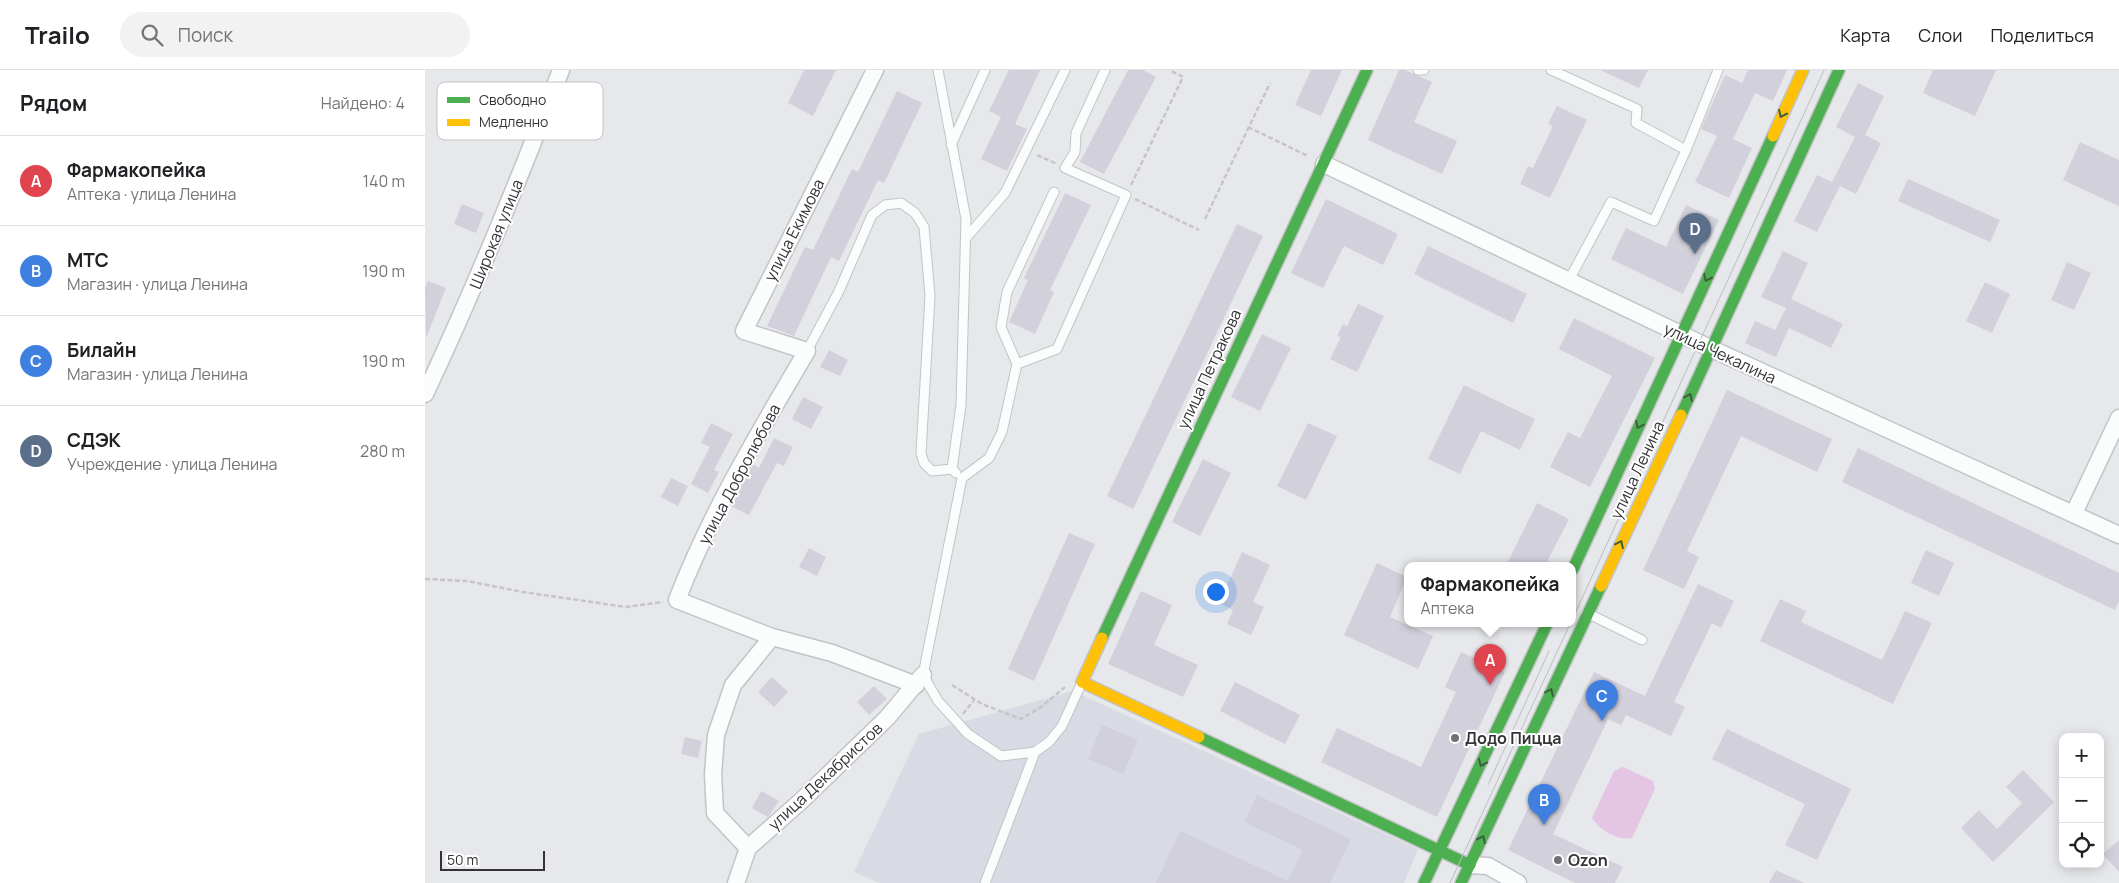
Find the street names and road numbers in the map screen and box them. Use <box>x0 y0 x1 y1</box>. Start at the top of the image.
street label: улица Екимова <box>759 175 829 285</box>
street label: Широкая улица <box>464 176 528 292</box>
street label: улица Петракова <box>1172 305 1246 433</box>
street label: улица Чекалина <box>1660 317 1780 389</box>
street label: улица Добролюбова <box>693 400 785 548</box>
street label: улица Ленина <box>1605 417 1669 523</box>
street label: улица Декабристов <box>763 717 887 835</box>

